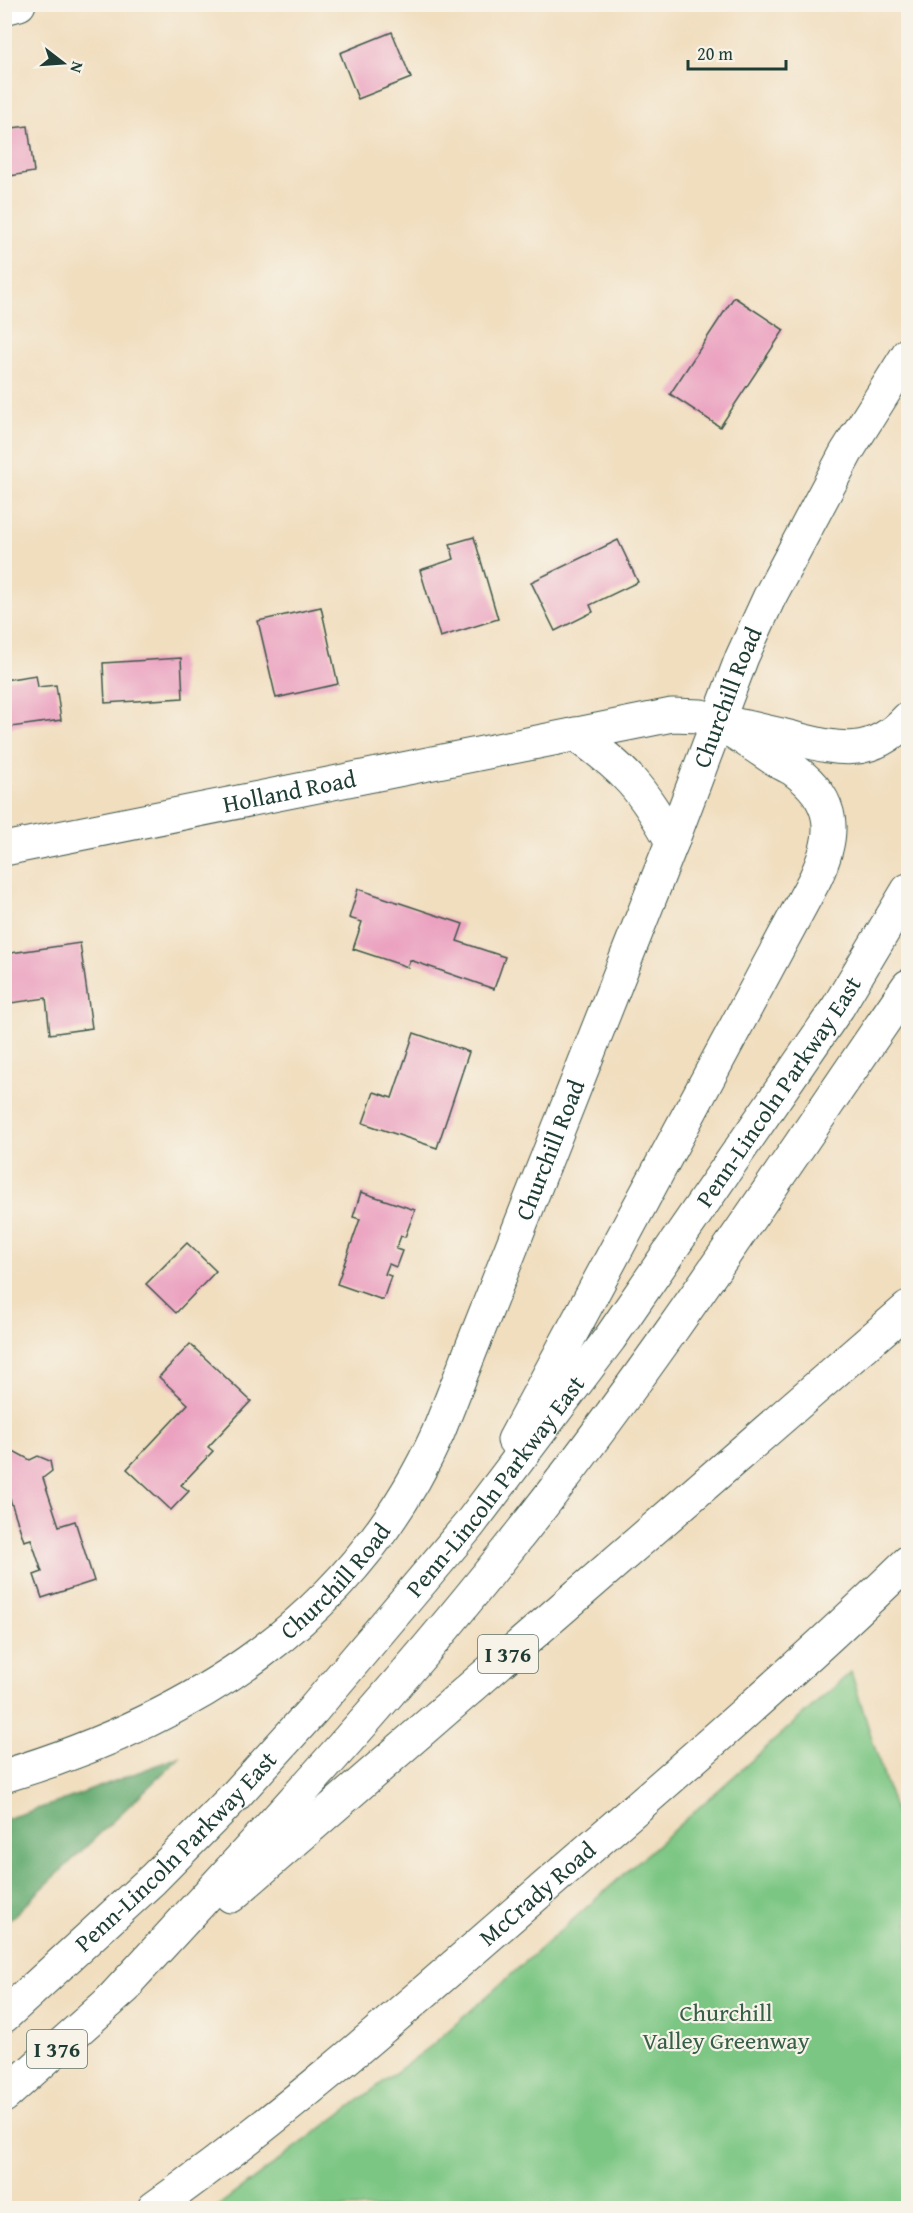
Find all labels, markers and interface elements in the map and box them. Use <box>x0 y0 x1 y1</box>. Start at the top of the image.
north arrow <box>33 33 93 93</box>
scale bar <box>688 33 786 71</box>
text: 20 m <box>697 40 733 67</box>
text: N <box>64 59 90 76</box>
street label: Churchill Road <box>684 621 771 773</box>
street label: Holland Road <box>220 761 359 822</box>
street label: Penn-Lincoln Parkway East <box>687 969 870 1214</box>
street label: Churchill Road <box>506 1074 593 1225</box>
street label: Penn-Lincoln Parkway East <box>397 1367 593 1604</box>
street label: Churchill Road <box>272 1515 399 1647</box>
road number: I 376 <box>478 1635 538 1673</box>
street label: Penn-Lincoln Parkway East <box>67 1742 285 1960</box>
street label: McCrady Road <box>471 1833 603 1954</box>
park label: Churchill Valley Greenway <box>642 1995 810 2058</box>
road number: I 376 <box>27 2030 87 2068</box>

